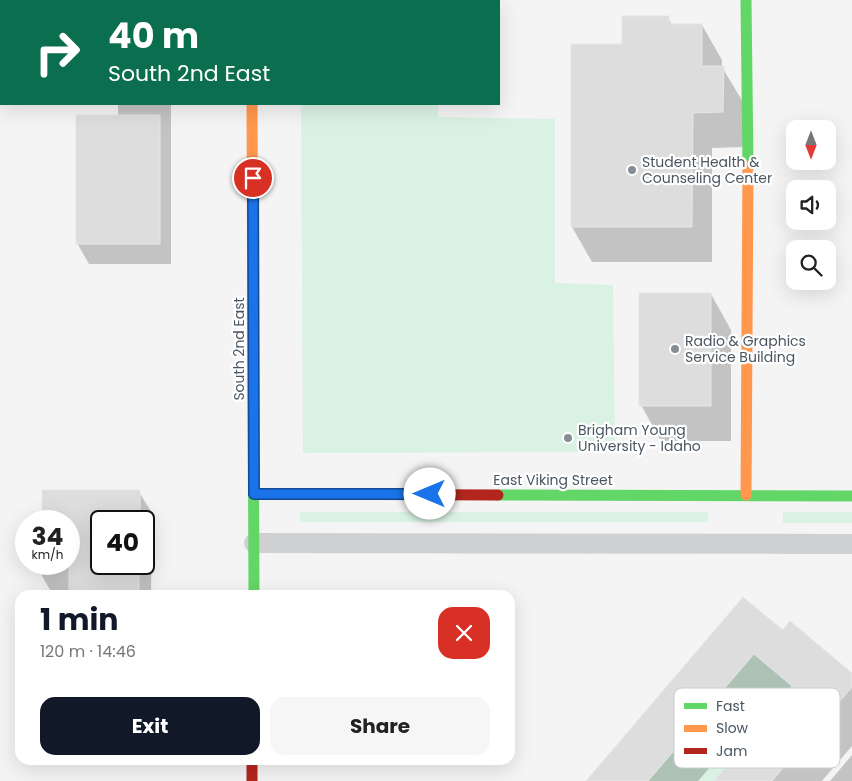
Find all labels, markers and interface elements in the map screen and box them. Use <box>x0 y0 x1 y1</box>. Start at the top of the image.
text: 40 m <box>108 11 199 60</box>
icon: right <box>25 20 90 85</box>
text: South 2nd East <box>108 58 270 89</box>
north arrow <box>786 120 836 170</box>
map controls <box>786 120 836 290</box>
place label: Student Health & Counseling Center <box>642 152 772 188</box>
pin <box>232 157 274 199</box>
icon: arrive <box>239 164 267 192</box>
marker: Student Health & Counseling Center <box>626 164 638 176</box>
button: sound <box>786 180 836 230</box>
button: search <box>786 240 836 290</box>
street label: South 2nd East <box>229 297 249 401</box>
place label: Radio & Graphics Service Building <box>685 331 806 367</box>
marker: Radio & Graphics Service Building <box>669 343 681 355</box>
place label: Brigham Young University - Idaho <box>578 420 701 456</box>
marker: Brigham Young University - Idaho <box>562 432 574 444</box>
position arrow <box>403 467 455 519</box>
street label: East Viking Street <box>493 470 613 490</box>
speed limit sign: 40 <box>90 510 155 575</box>
text: 34 <box>31 519 64 554</box>
text: km/h <box>32 546 63 563</box>
text: 1 min <box>40 598 118 641</box>
button: close <box>438 607 490 659</box>
text: 120 m · 14:46 <box>40 640 136 663</box>
legend <box>674 688 840 768</box>
text: Fast <box>716 696 745 716</box>
button: Exit <box>40 697 260 755</box>
button: Share <box>270 697 490 755</box>
text: Slow <box>716 718 749 738</box>
text: Jam <box>716 741 747 761</box>

